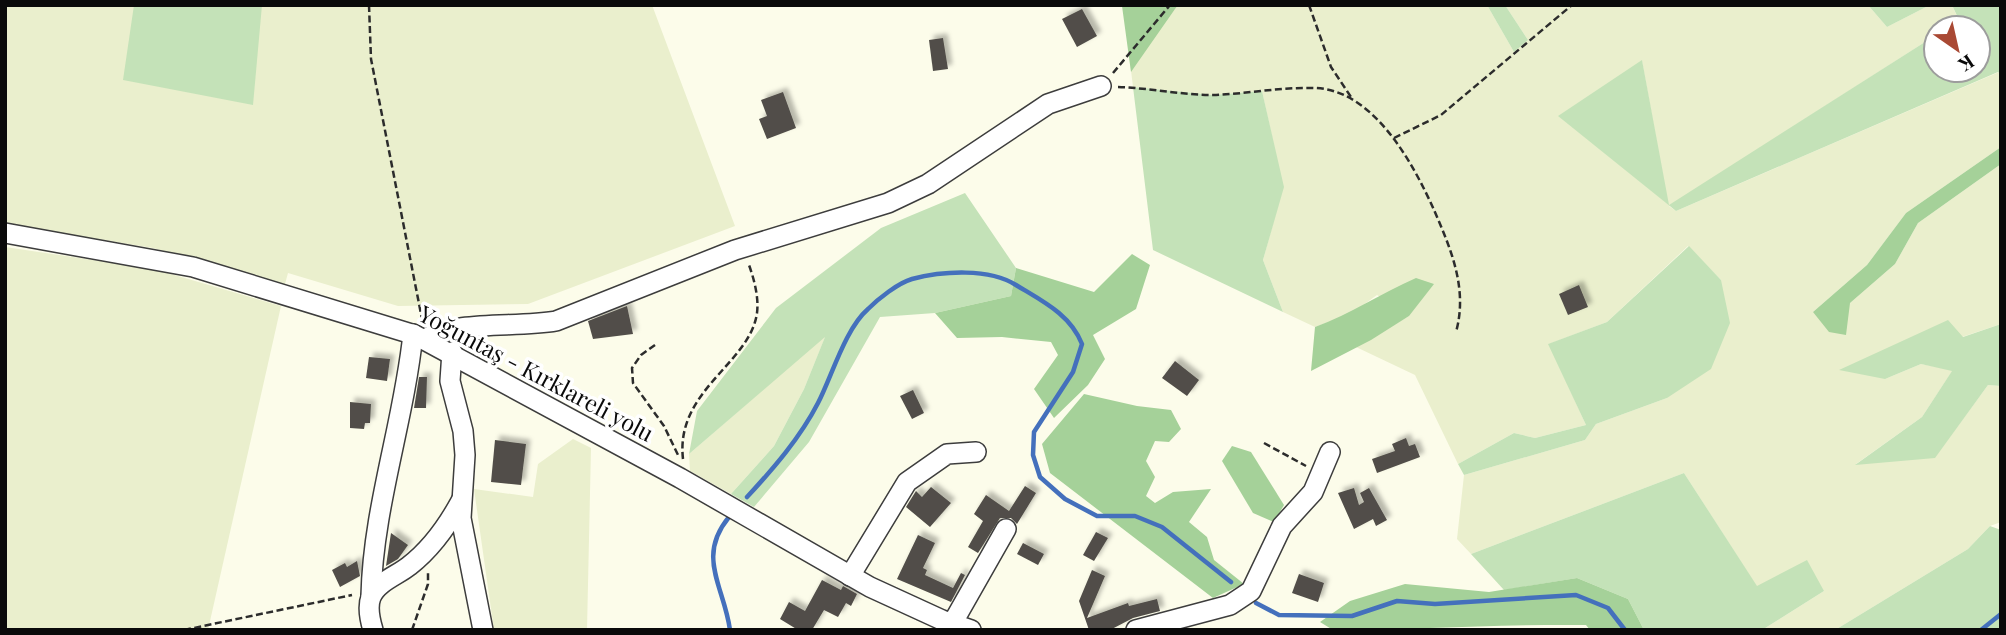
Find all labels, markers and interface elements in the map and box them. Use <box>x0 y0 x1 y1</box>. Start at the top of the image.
north arrow <box>1922 14 1992 84</box>
text: K <box>1954 49 1980 79</box>
street label: Yoğuntaş - Kırklareli yolu <box>413 297 660 448</box>

